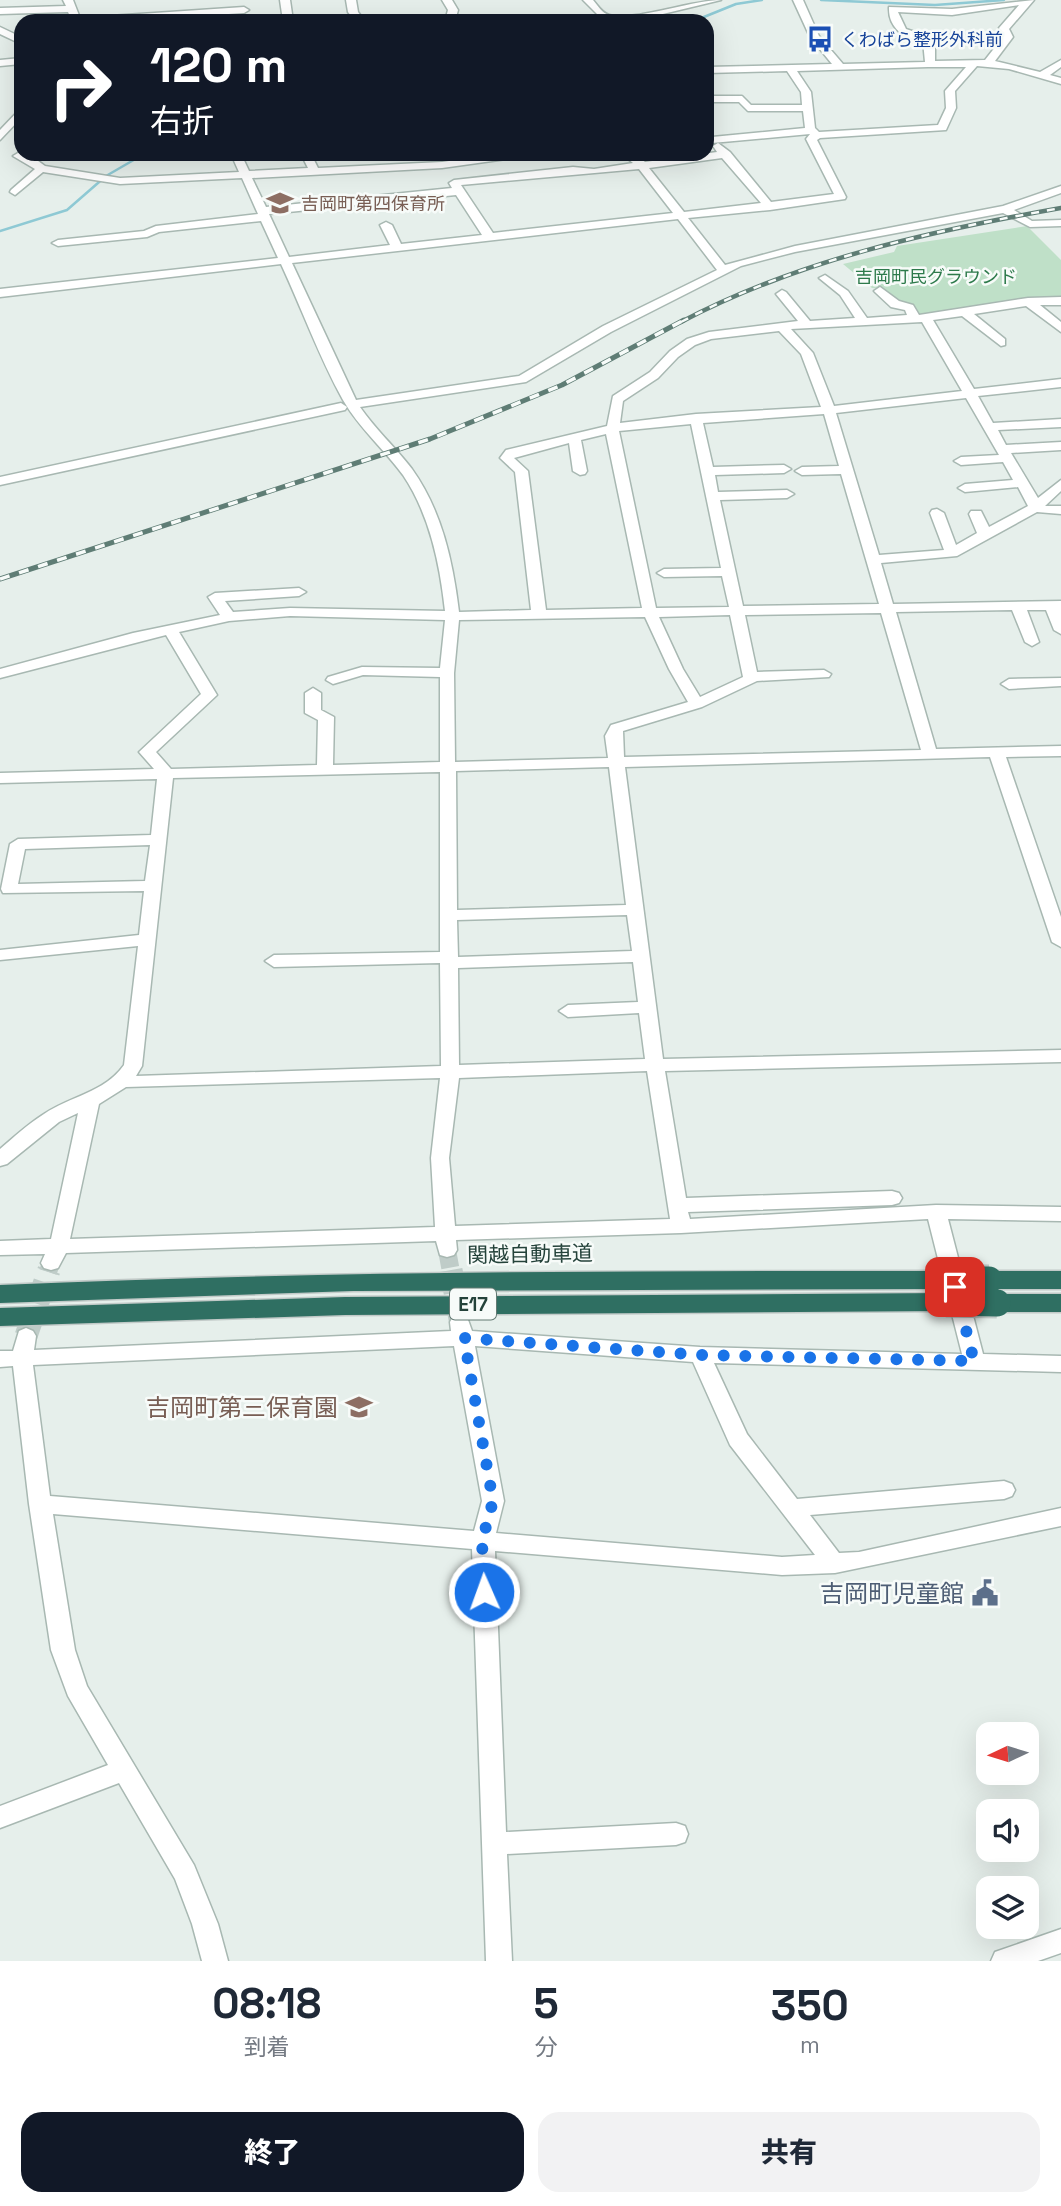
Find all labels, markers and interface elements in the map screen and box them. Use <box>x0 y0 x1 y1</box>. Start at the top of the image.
bus stop icon: くわばら整形外科前 <box>805 24 835 54</box>
place label: くわばら整形外科前 <box>841 28 1003 51</box>
text: 120 m <box>150 34 287 96</box>
icon: right <box>35 42 126 133</box>
text: 右折 <box>150 101 214 141</box>
school or university icon: 吉岡町第四保育所 <box>265 188 295 218</box>
place label: 吉岡町第四保育所 <box>301 192 445 215</box>
park label: 吉岡町民グラウンド <box>855 265 1017 288</box>
street label: 関越自動車道 <box>467 1239 593 1269</box>
pin <box>925 1257 985 1317</box>
icon: arrive <box>936 1268 974 1306</box>
road number: E17 <box>450 1288 496 1320</box>
place label: 吉岡町第三保育園 <box>146 1392 338 1423</box>
school or university icon: 吉岡町第三保育園 <box>344 1392 374 1422</box>
position arrow <box>447 1555 521 1629</box>
place label: 吉岡町児童館 <box>820 1578 964 1609</box>
public building icon: 吉岡町児童館 <box>970 1578 1000 1608</box>
north arrow <box>976 1722 1040 1785</box>
map controls <box>976 1722 1039 1939</box>
button: sound <box>976 1799 1039 1862</box>
button: layers <box>976 1876 1039 1939</box>
text: 08:18 <box>212 1977 321 2030</box>
text: 5 <box>533 1977 559 2030</box>
text: 350 <box>771 1979 849 2032</box>
text: m <box>800 2030 820 2060</box>
text: 到着 <box>244 2032 290 2062</box>
text: 分 <box>535 2032 558 2062</box>
button: 終了 <box>21 2112 524 2192</box>
button: 共有 <box>538 2112 1040 2192</box>

